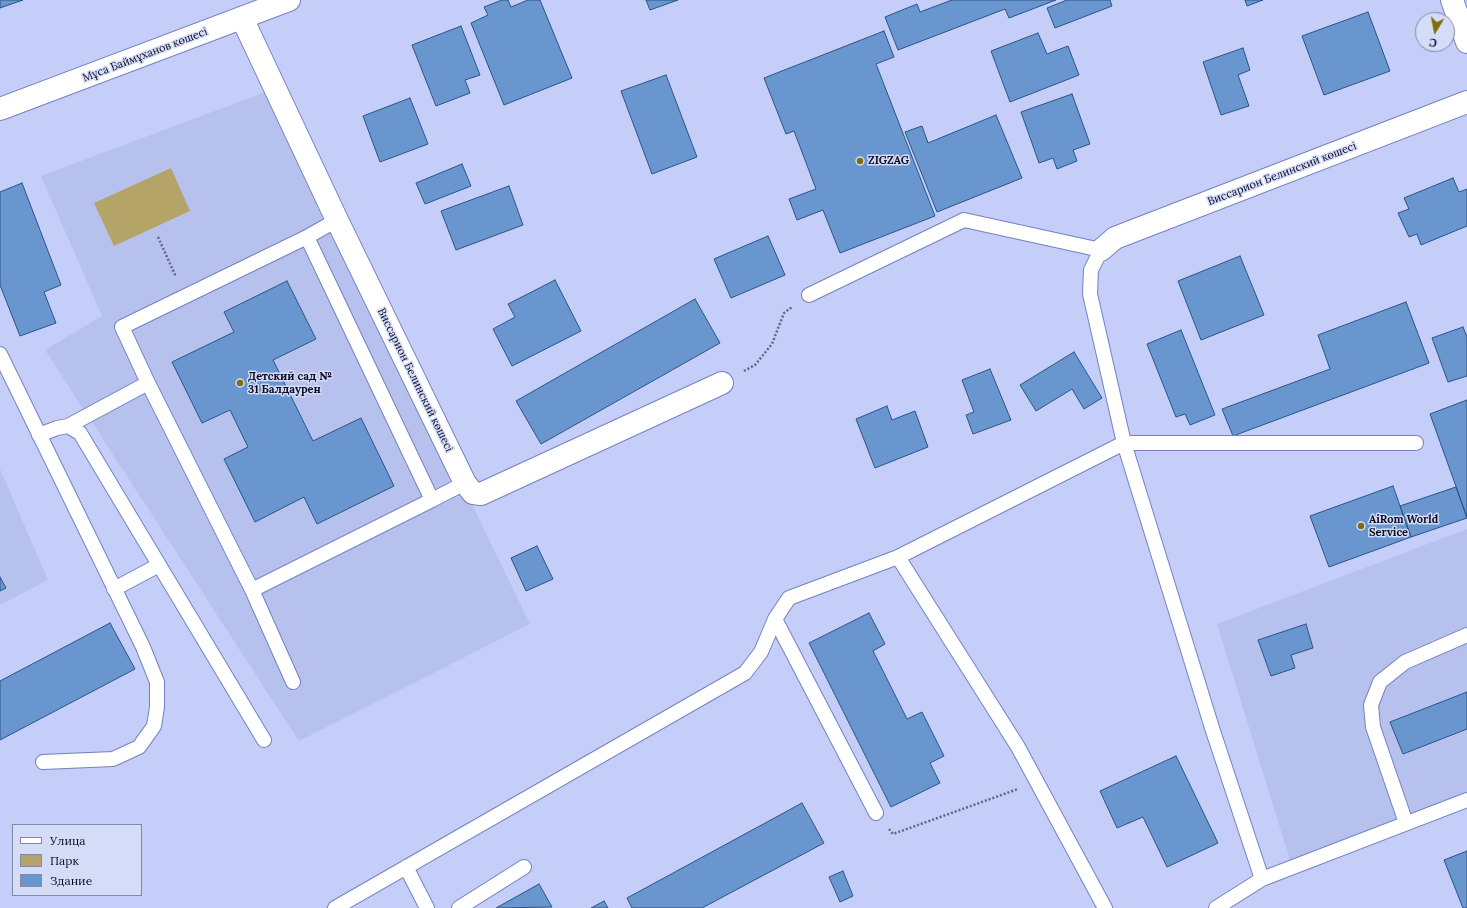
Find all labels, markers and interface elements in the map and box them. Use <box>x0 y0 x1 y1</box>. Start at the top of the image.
north arrow <box>1415 12 1455 52</box>
street label: Мұса Баймұханов көшесі <box>81 25 209 85</box>
text: С <box>1428 35 1438 50</box>
street label: Виссарион Белинский көшесі <box>1206 139 1358 209</box>
place label: ZIGZAG <box>868 154 909 168</box>
marker: ZIGZAG <box>855 156 865 166</box>
street label: Виссарион Белинский көшесі <box>374 306 456 454</box>
place label: Детский сад № 31 Балдаурен <box>248 370 332 396</box>
marker: Детский сад № 31 Балдаурен <box>235 378 245 388</box>
place label: AiRom World Service <box>1369 513 1438 539</box>
marker: AiRom World Service <box>1356 521 1366 531</box>
legend <box>12 824 142 896</box>
text: Улица <box>50 833 86 848</box>
text: Парк <box>50 853 79 868</box>
text: Здание <box>50 873 92 888</box>

